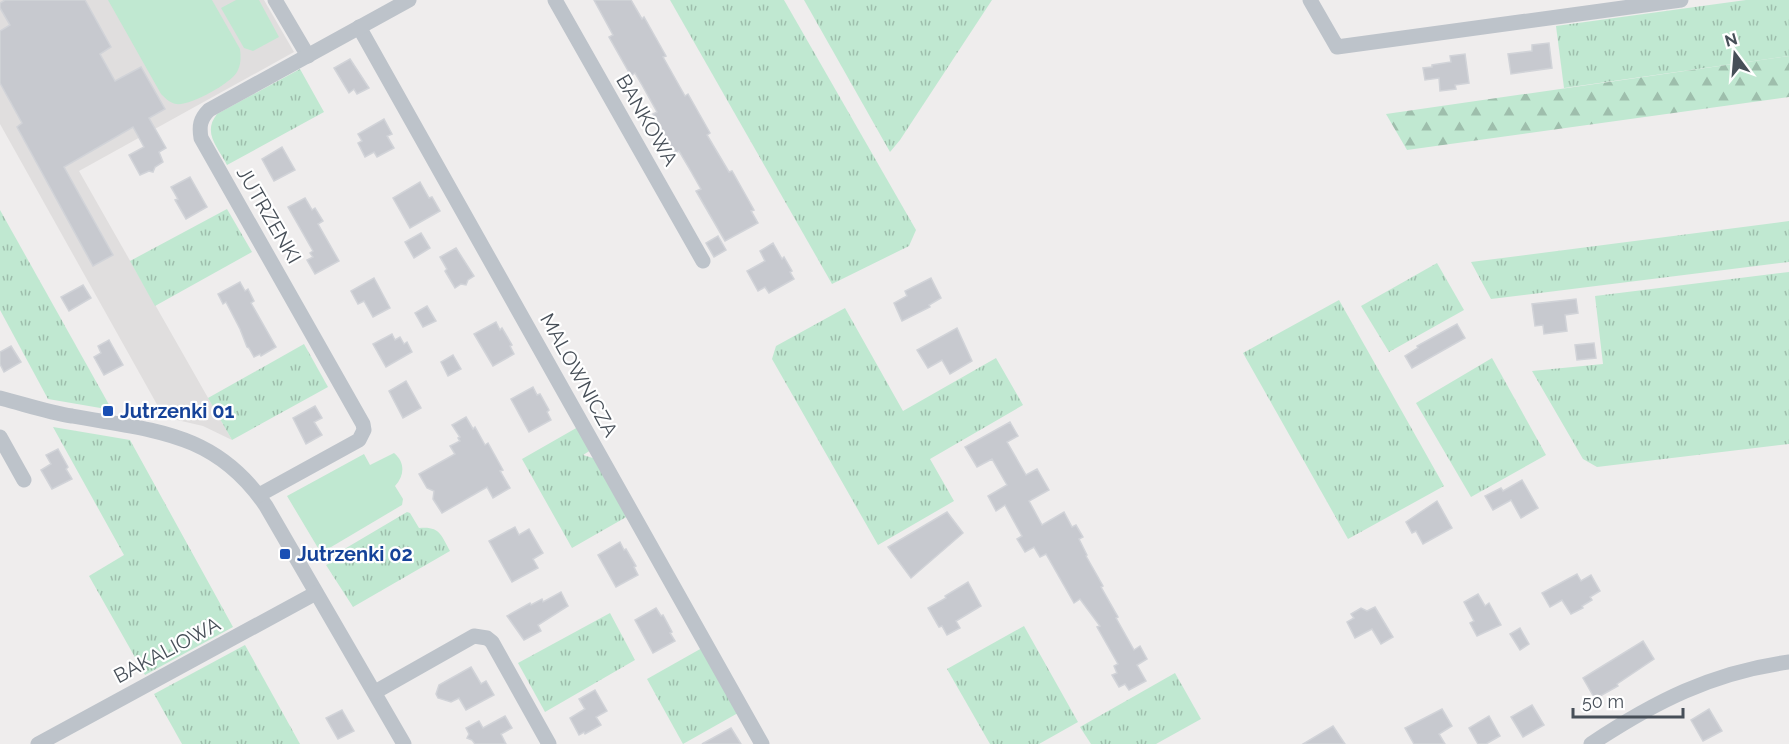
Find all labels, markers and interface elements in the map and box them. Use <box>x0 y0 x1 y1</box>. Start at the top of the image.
north arrow <box>1705 24 1765 84</box>
text: N <box>1723 29 1739 51</box>
street label: BANKOWA <box>611 70 683 170</box>
street label: JUTRZENKI <box>232 162 306 268</box>
street label: MALOWNICZA <box>535 309 623 441</box>
place label: Jutrzenki 01 <box>120 399 235 423</box>
marker: Jutrzenki 01 <box>101 404 115 418</box>
place label: Jutrzenki 02 <box>297 542 413 566</box>
marker: Jutrzenki 02 <box>278 547 292 561</box>
street label: BAKALIOWA <box>110 612 225 688</box>
scale bar <box>1573 681 1682 719</box>
text: 50 m <box>1582 691 1624 712</box>

